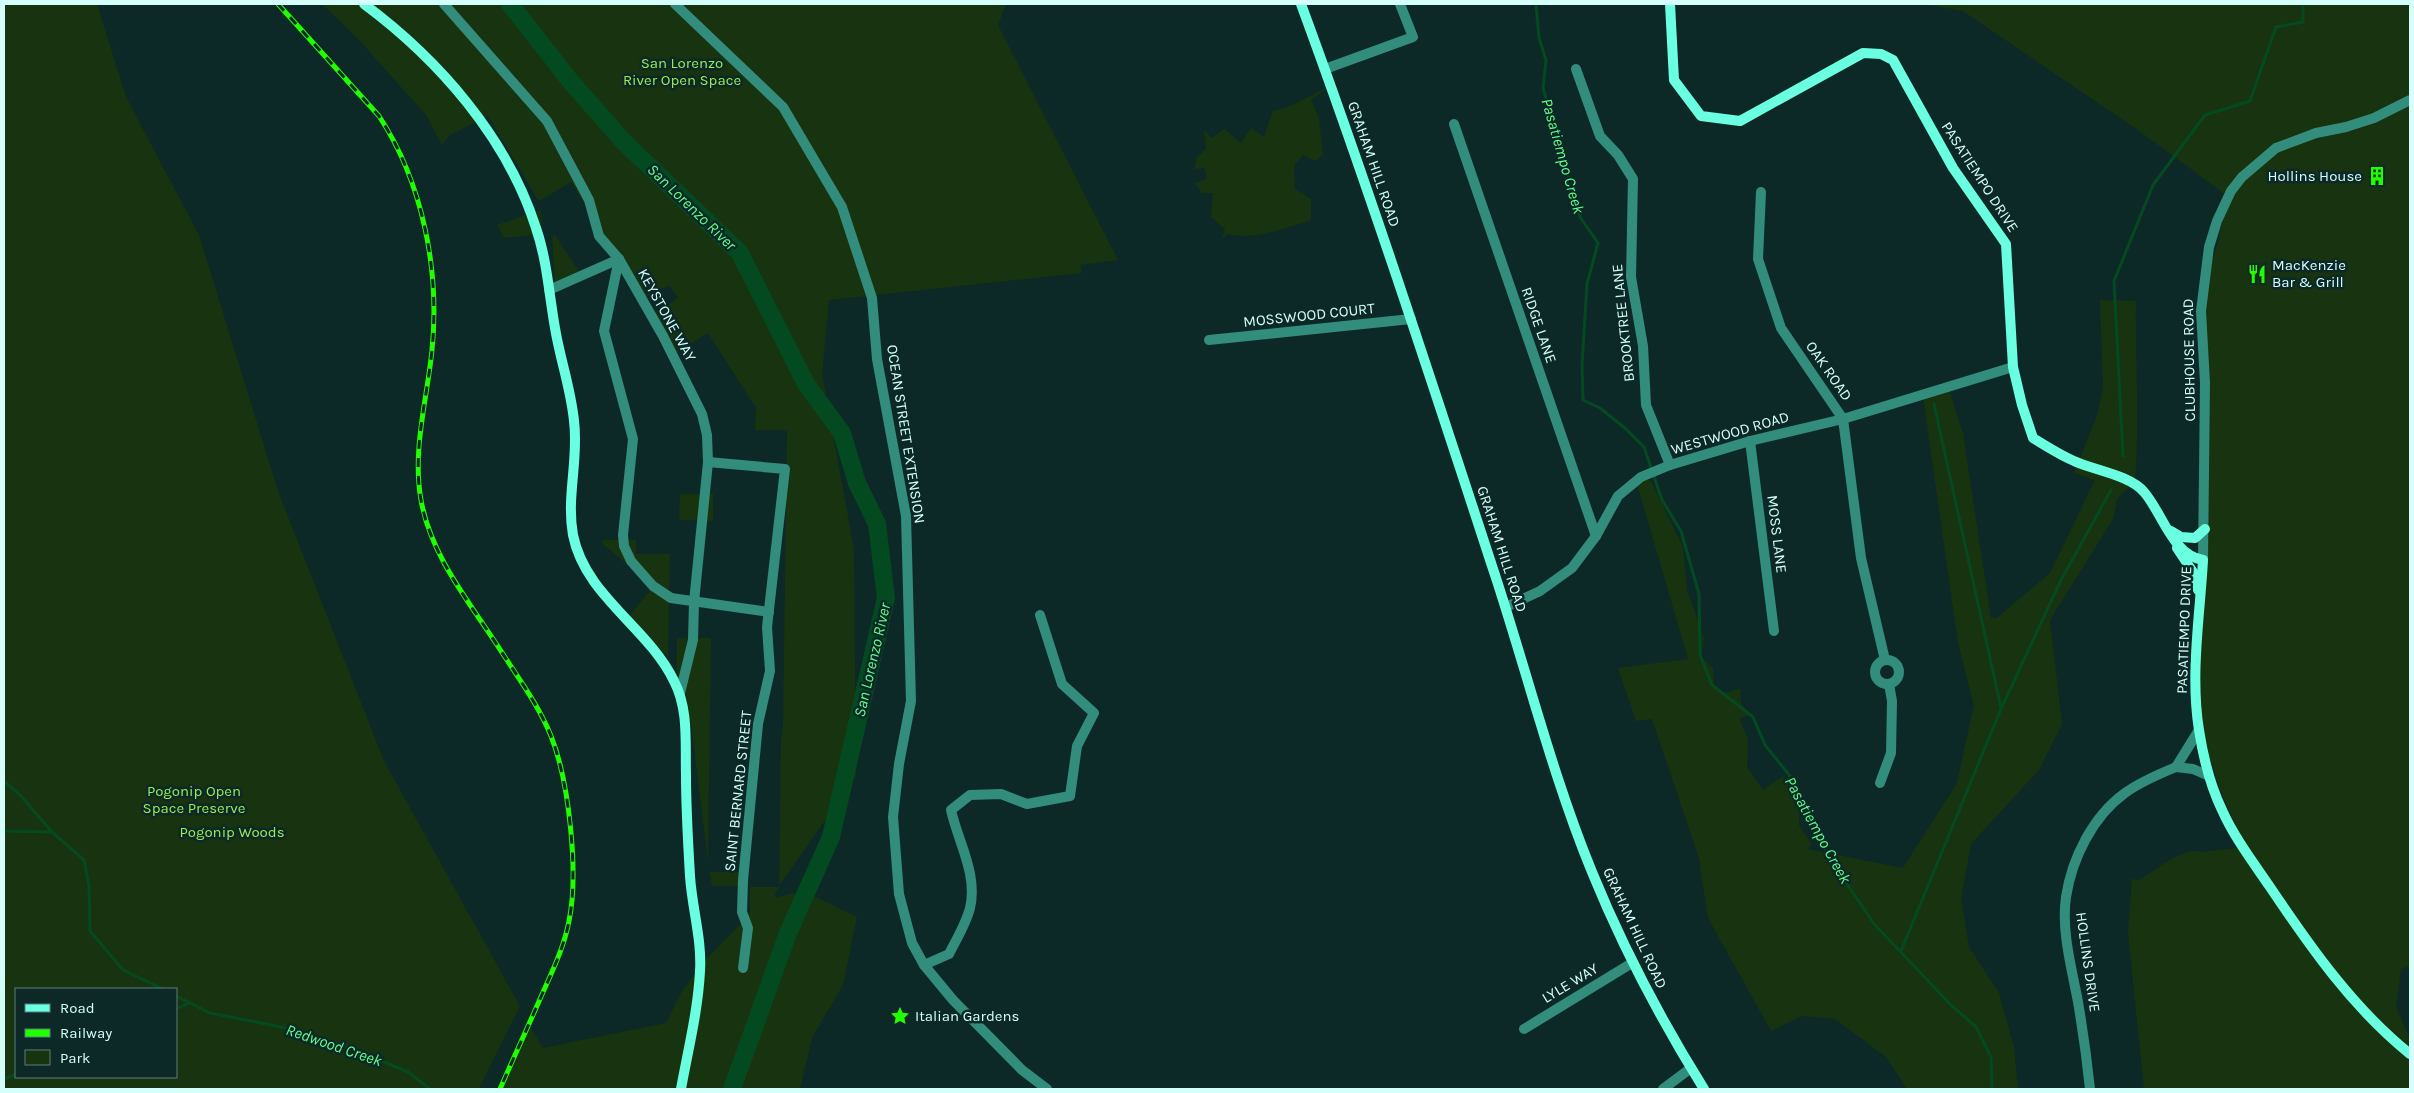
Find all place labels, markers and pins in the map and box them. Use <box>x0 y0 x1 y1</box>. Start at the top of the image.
building icon: Hollins House <box>2366 165 2388 187</box>
place label: Hollins House <box>2268 167 2362 185</box>
place label: MacKenzie Bar & Grill <box>2272 256 2346 291</box>
restaurant icon: MacKenzie Bar & Grill <box>2246 263 2268 285</box>
place icon: Italian Gardens <box>889 1005 911 1027</box>
place label: Italian Gardens <box>915 1007 1020 1025</box>

